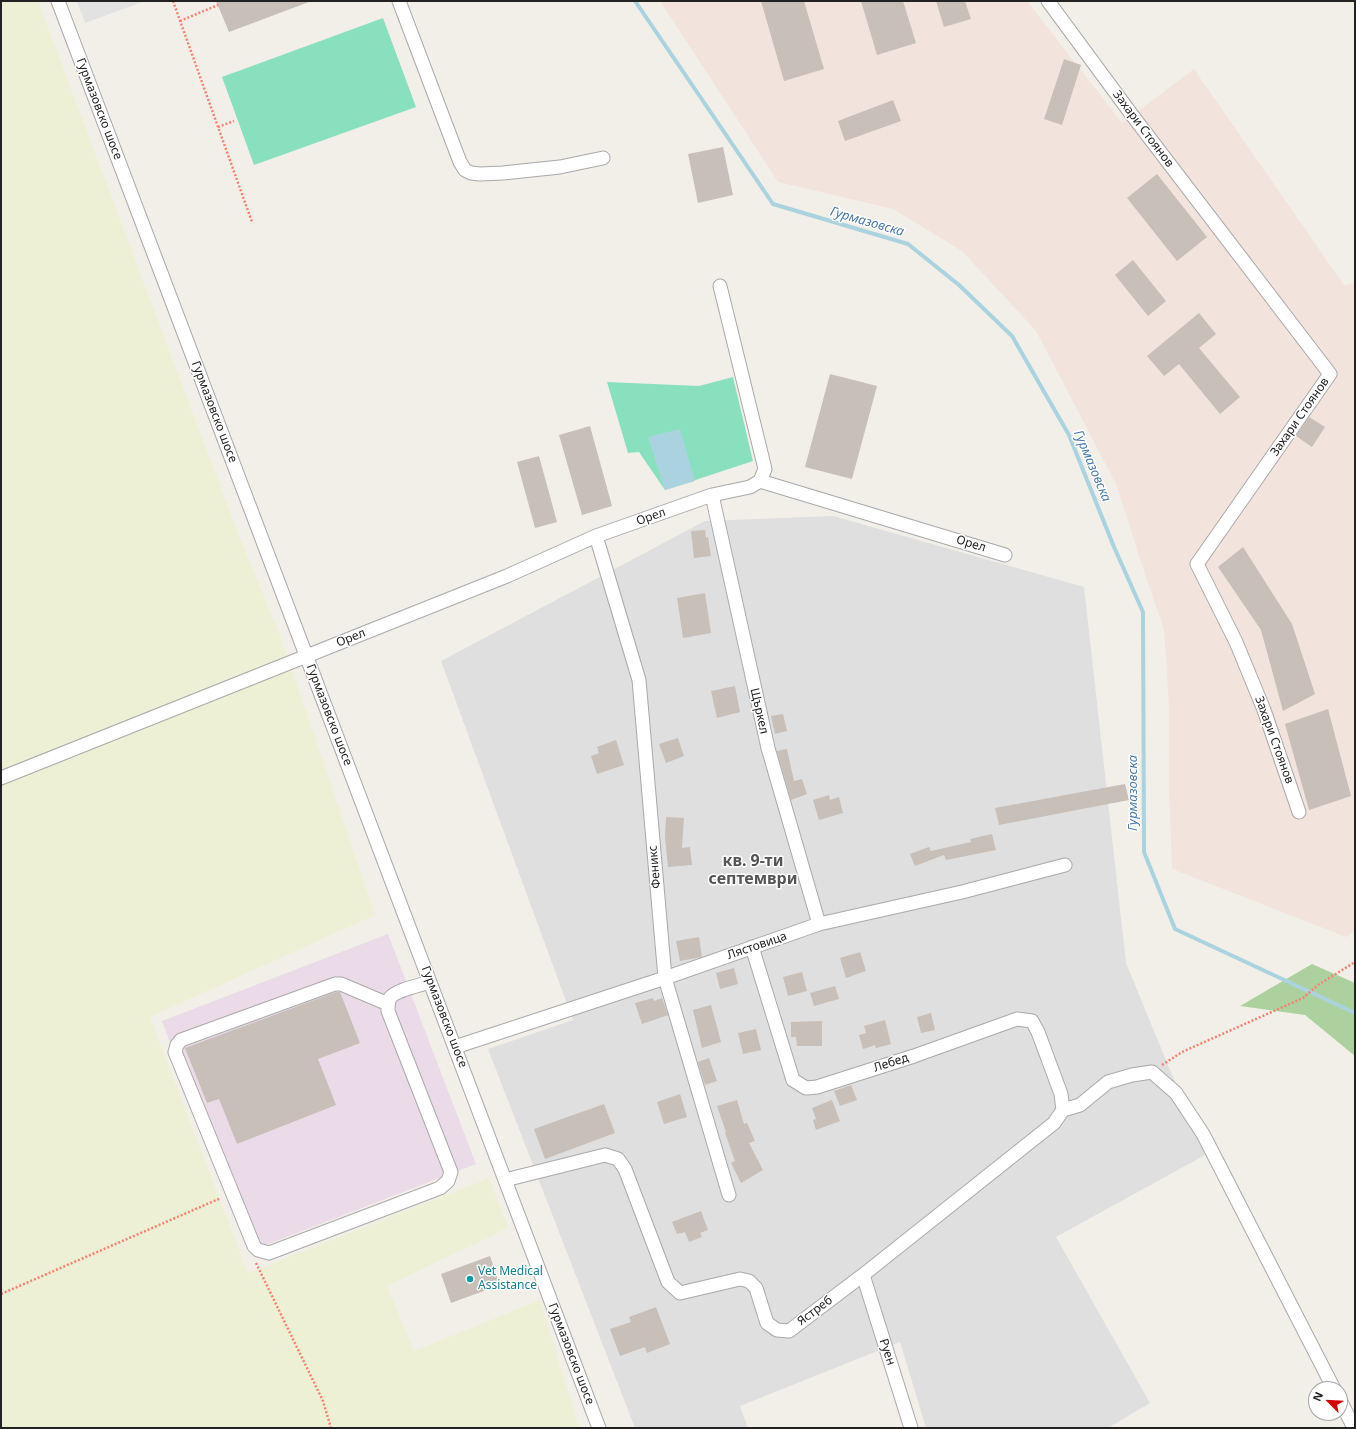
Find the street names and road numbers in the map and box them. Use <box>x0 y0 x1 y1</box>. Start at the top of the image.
street label: Гурмазовско шосе <box>73 56 125 162</box>
street label: Захари Стоянов <box>1110 88 1176 170</box>
street label: Гурмазовско шосе <box>188 359 240 465</box>
street label: Захари Стоянов <box>1268 375 1332 459</box>
street label: Орел <box>634 505 668 529</box>
street label: Орел <box>955 533 987 555</box>
street label: Орел <box>334 626 368 650</box>
street label: Гурмазовско шосе <box>303 662 355 768</box>
street label: Щъркел <box>747 687 771 735</box>
street label: Захари Стоянов <box>1251 694 1297 786</box>
street label: Феникс <box>646 845 664 889</box>
street label: Лястовица <box>725 929 789 963</box>
street label: Гурмазовско шосе <box>418 964 470 1070</box>
street label: Лебед <box>872 1051 910 1075</box>
street label: Ястреб <box>795 1293 835 1329</box>
street label: Гурмазовско шосе <box>545 1301 597 1407</box>
street label: Руен <box>876 1337 898 1367</box>

